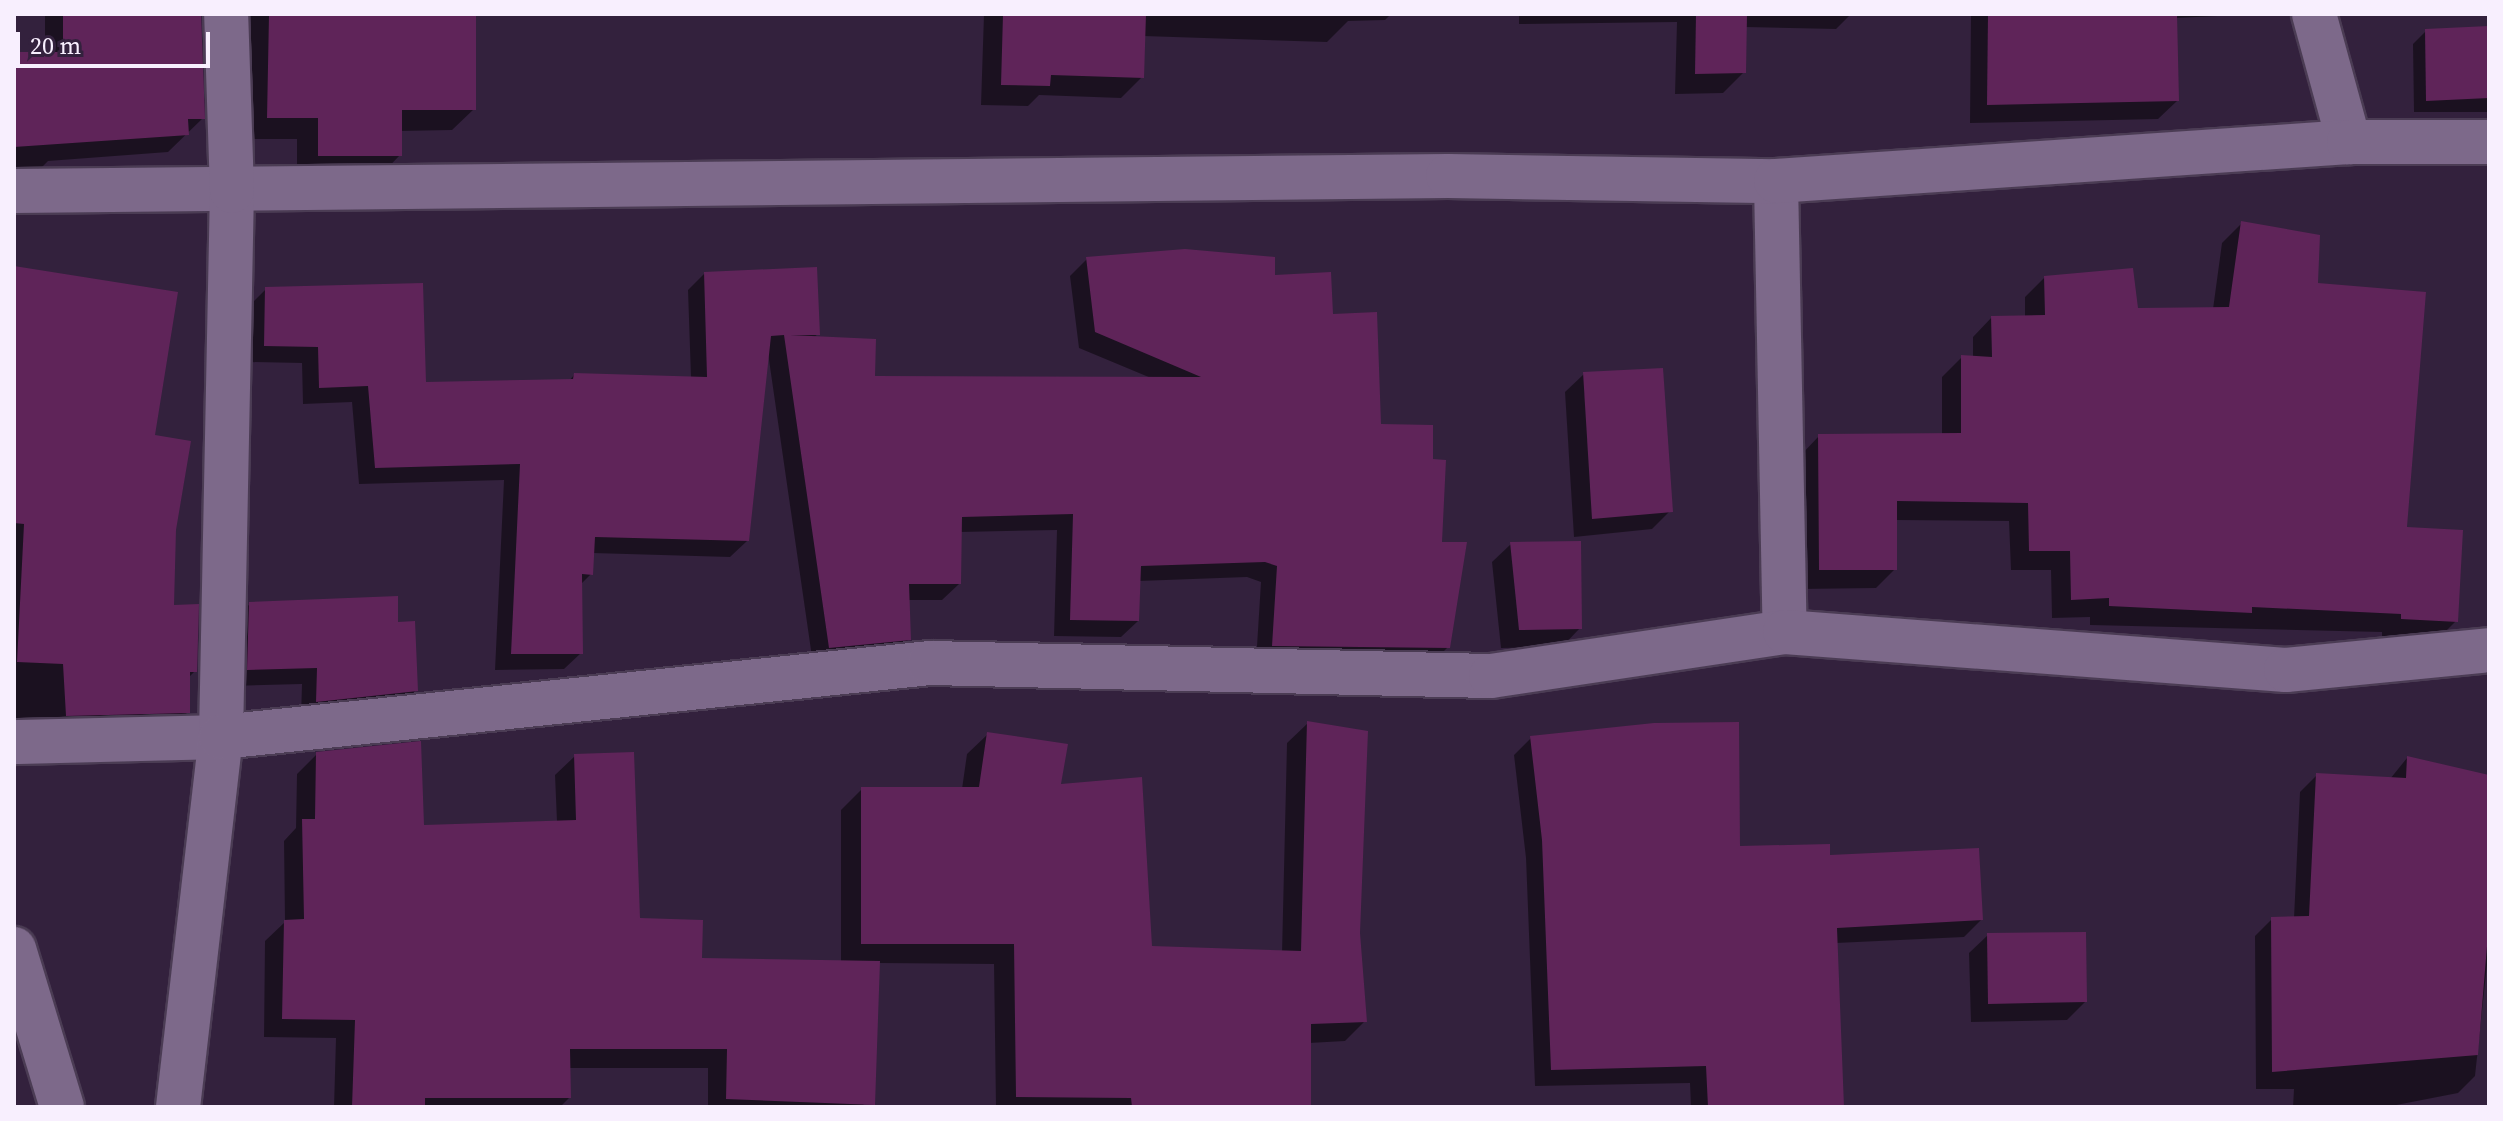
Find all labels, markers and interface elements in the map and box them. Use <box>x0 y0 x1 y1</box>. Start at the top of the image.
scale bar <box>20 16 214 66</box>
text: 20 m <box>30 29 81 62</box>

